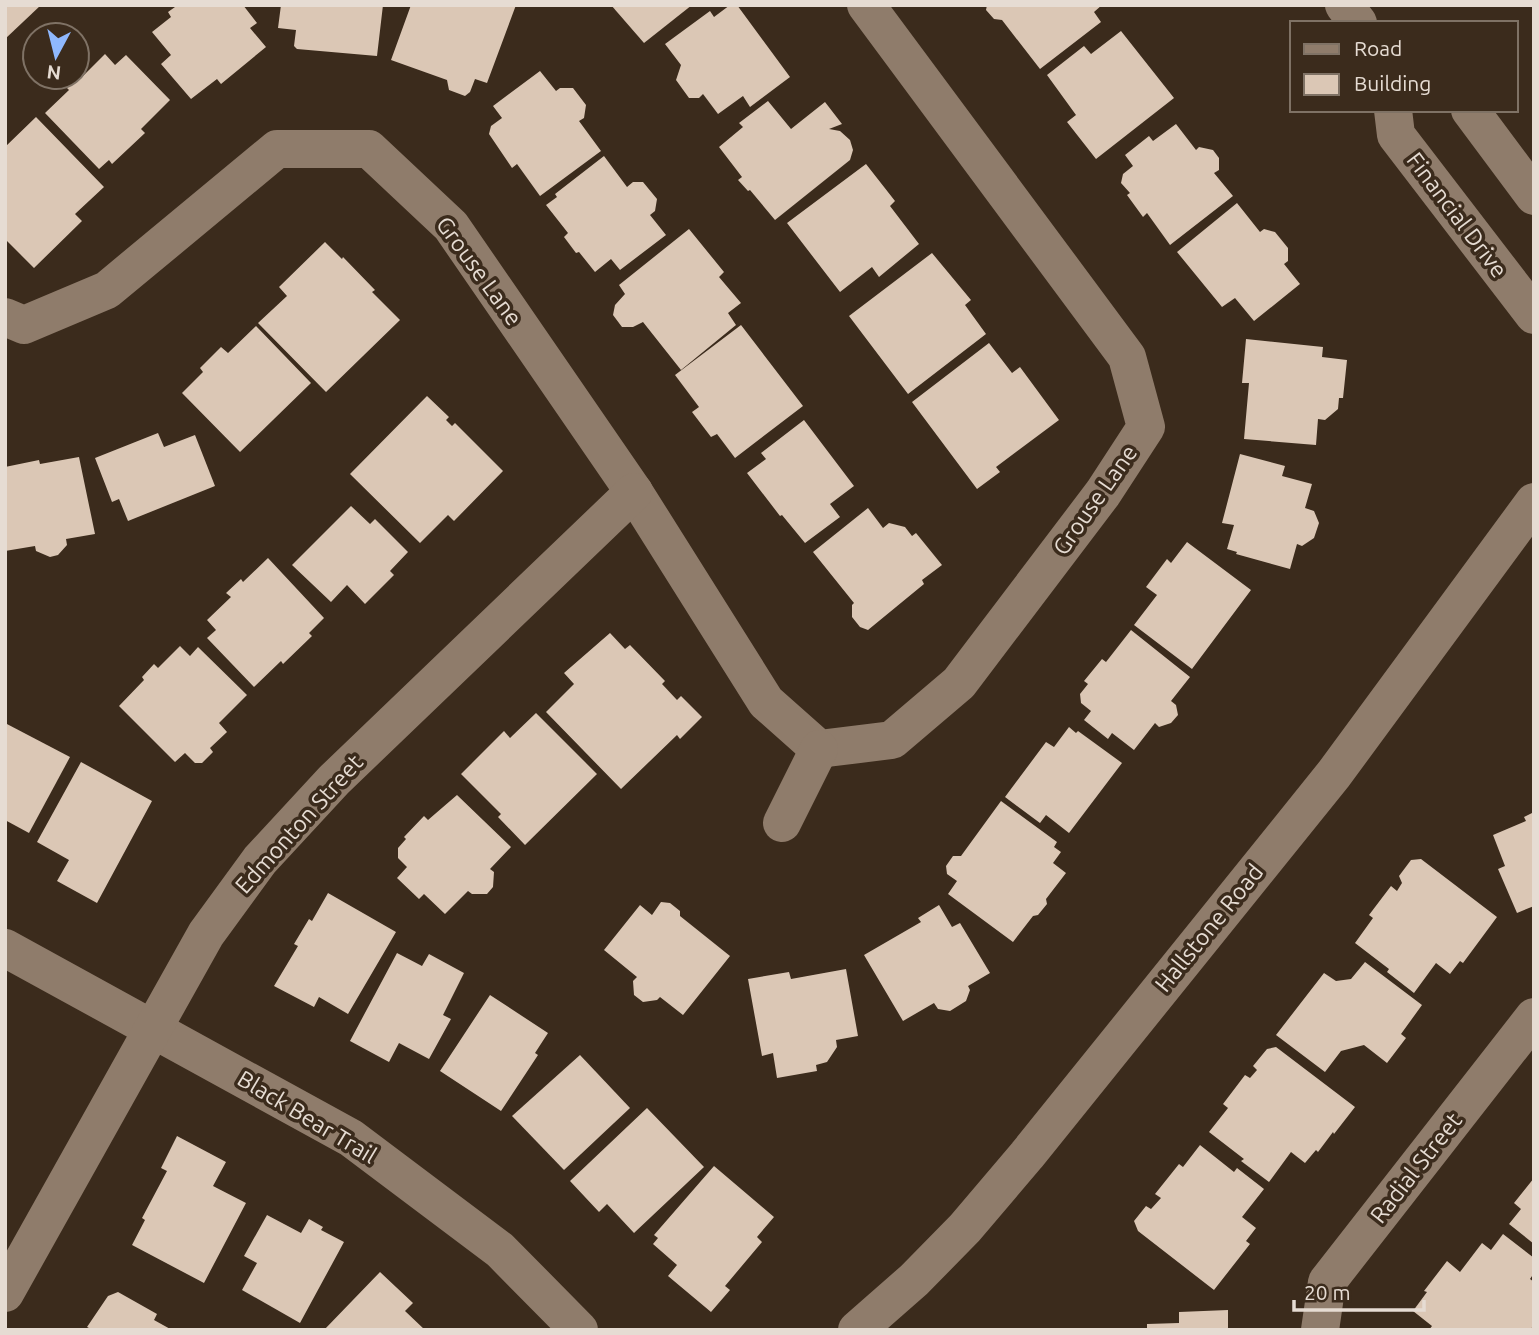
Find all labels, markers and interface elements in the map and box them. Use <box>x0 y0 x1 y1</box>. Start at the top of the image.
north arrow <box>21 21 91 91</box>
legend <box>1290 21 1518 112</box>
text: Road <box>1354 36 1402 60</box>
text: N <box>46 61 62 85</box>
text: Building <box>1354 71 1431 95</box>
street label: Financial Drive <box>1402 147 1512 282</box>
street label: Grouse Lane <box>432 212 527 330</box>
street label: Grouse Lane <box>1048 440 1141 559</box>
street label: Edmonton Street <box>230 749 367 898</box>
street label: Hallstone Road <box>1150 859 1268 996</box>
street label: Black Bear Trail <box>233 1065 381 1168</box>
street label: Radial Street <box>1365 1108 1466 1228</box>
scale bar <box>1294 1268 1424 1312</box>
text: 20 m <box>1304 1280 1351 1304</box>

